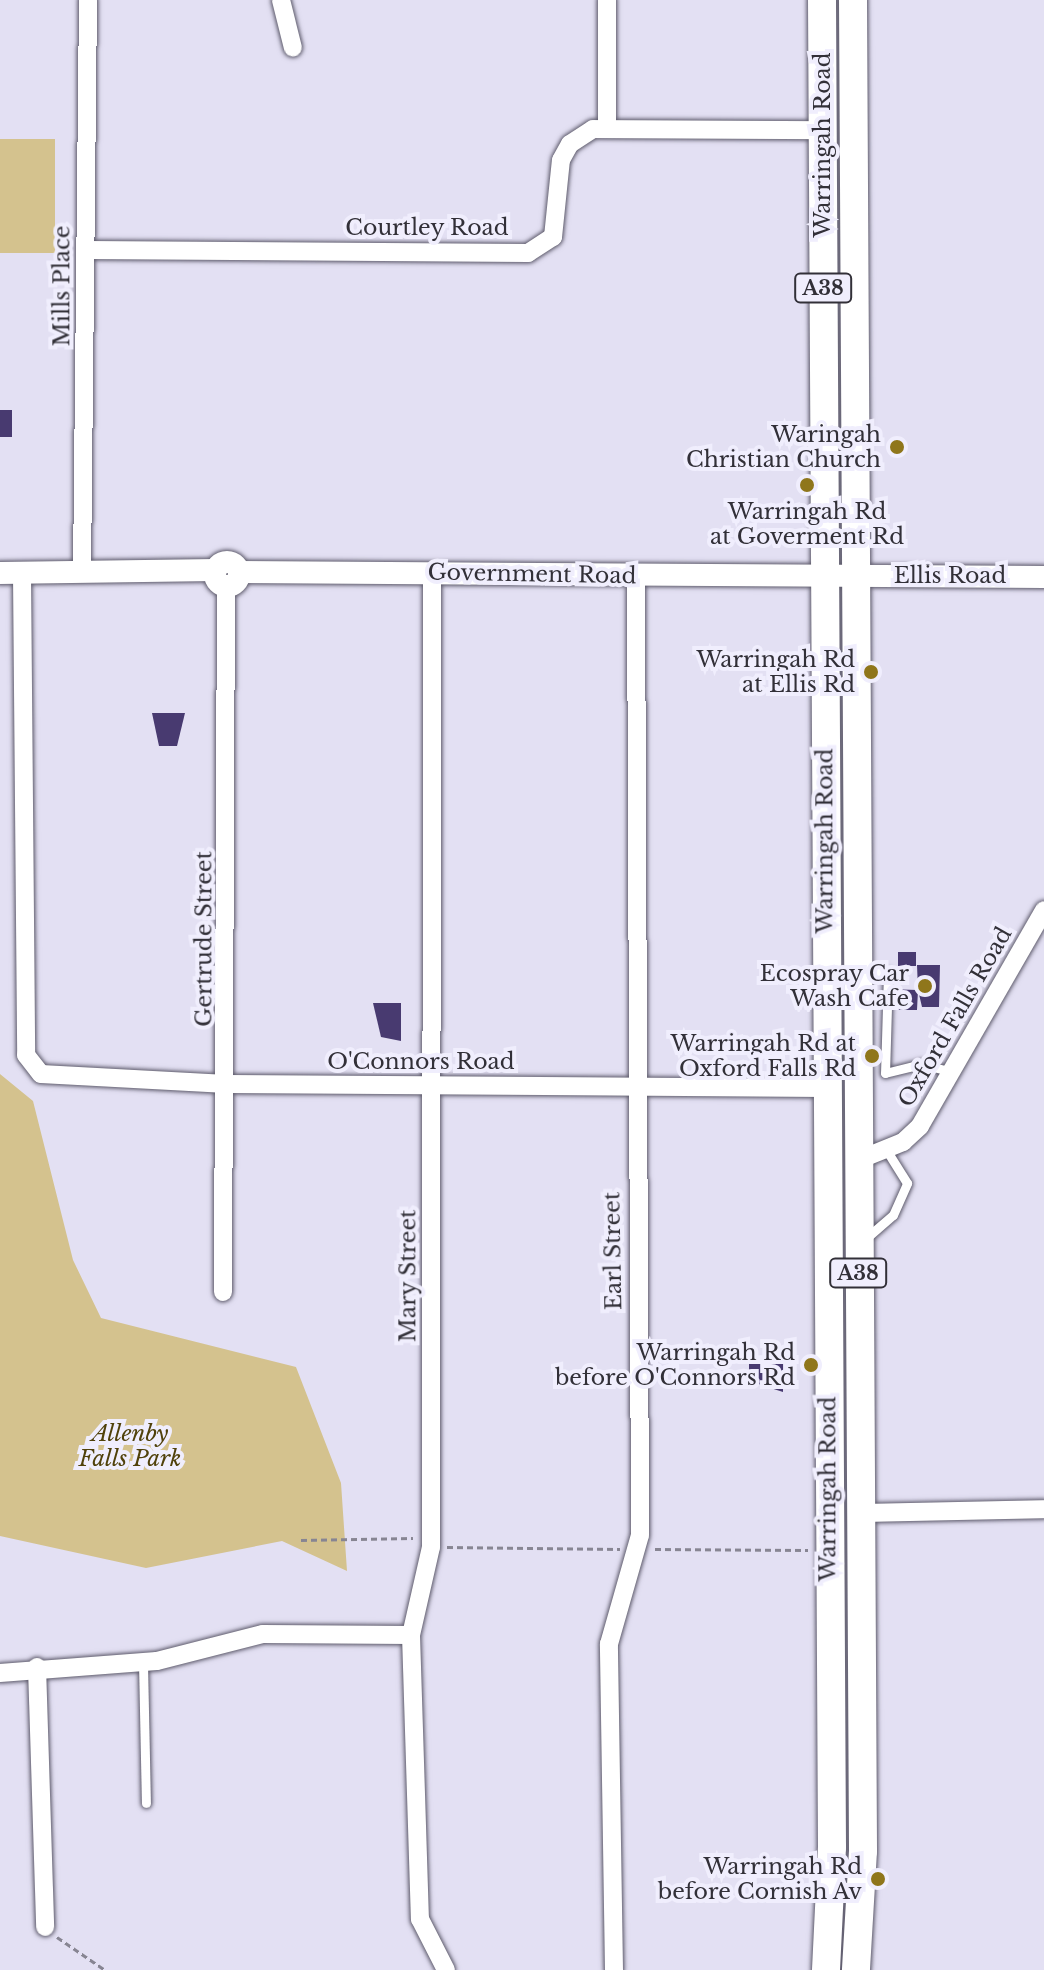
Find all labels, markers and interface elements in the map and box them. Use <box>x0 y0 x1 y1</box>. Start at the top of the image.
street label: Warringah Road <box>810 52 836 238</box>
street label: Courtley Road <box>345 215 509 241</box>
street label: Mills Place <box>49 226 75 346</box>
road number: A38 <box>793 272 853 304</box>
place label: Waringah Christian Church <box>686 421 881 472</box>
marker: Waringah Christian Church <box>888 438 906 456</box>
marker: Warringah Rd at Goverment Rd <box>798 476 816 494</box>
place label: Warringah Rd at Goverment Rd <box>710 498 904 550</box>
street label: Government Road <box>427 559 637 589</box>
street label: Ellis Road <box>894 563 1006 589</box>
place label: Warringah Rd at Ellis Rd <box>696 646 855 698</box>
marker: Warringah Rd at Ellis Rd <box>862 663 880 681</box>
street label: Warringah Road <box>812 748 838 934</box>
street label: Gertrude Street <box>191 851 217 1027</box>
street label: Oxford Falls Road <box>893 922 1017 1112</box>
place label: Ecospray Car Wash Cafe <box>759 960 909 1012</box>
marker: Ecospray Car Wash Cafe <box>916 977 934 995</box>
place label: Warringah Rd at Oxford Falls Rd <box>671 1030 856 1082</box>
marker: Warringah Rd at Oxford Falls Rd <box>863 1047 881 1065</box>
street label: O'Connors Road <box>327 1049 515 1075</box>
street label: Earl Street <box>599 1192 627 1310</box>
street label: Mary Street <box>395 1209 421 1343</box>
road number: A38 <box>828 1257 888 1289</box>
place label: Warringah Rd before O'Connors Rd <box>555 1339 795 1390</box>
marker: Warringah Rd before O'Connors Rd <box>802 1356 820 1374</box>
street label: Warringah Road <box>815 1396 841 1582</box>
park label: Allenby Falls Park <box>79 1420 181 1472</box>
place label: Warringah Rd before Cornish Av <box>657 1853 862 1904</box>
marker: Warringah Rd before Cornish Av <box>869 1870 887 1888</box>

